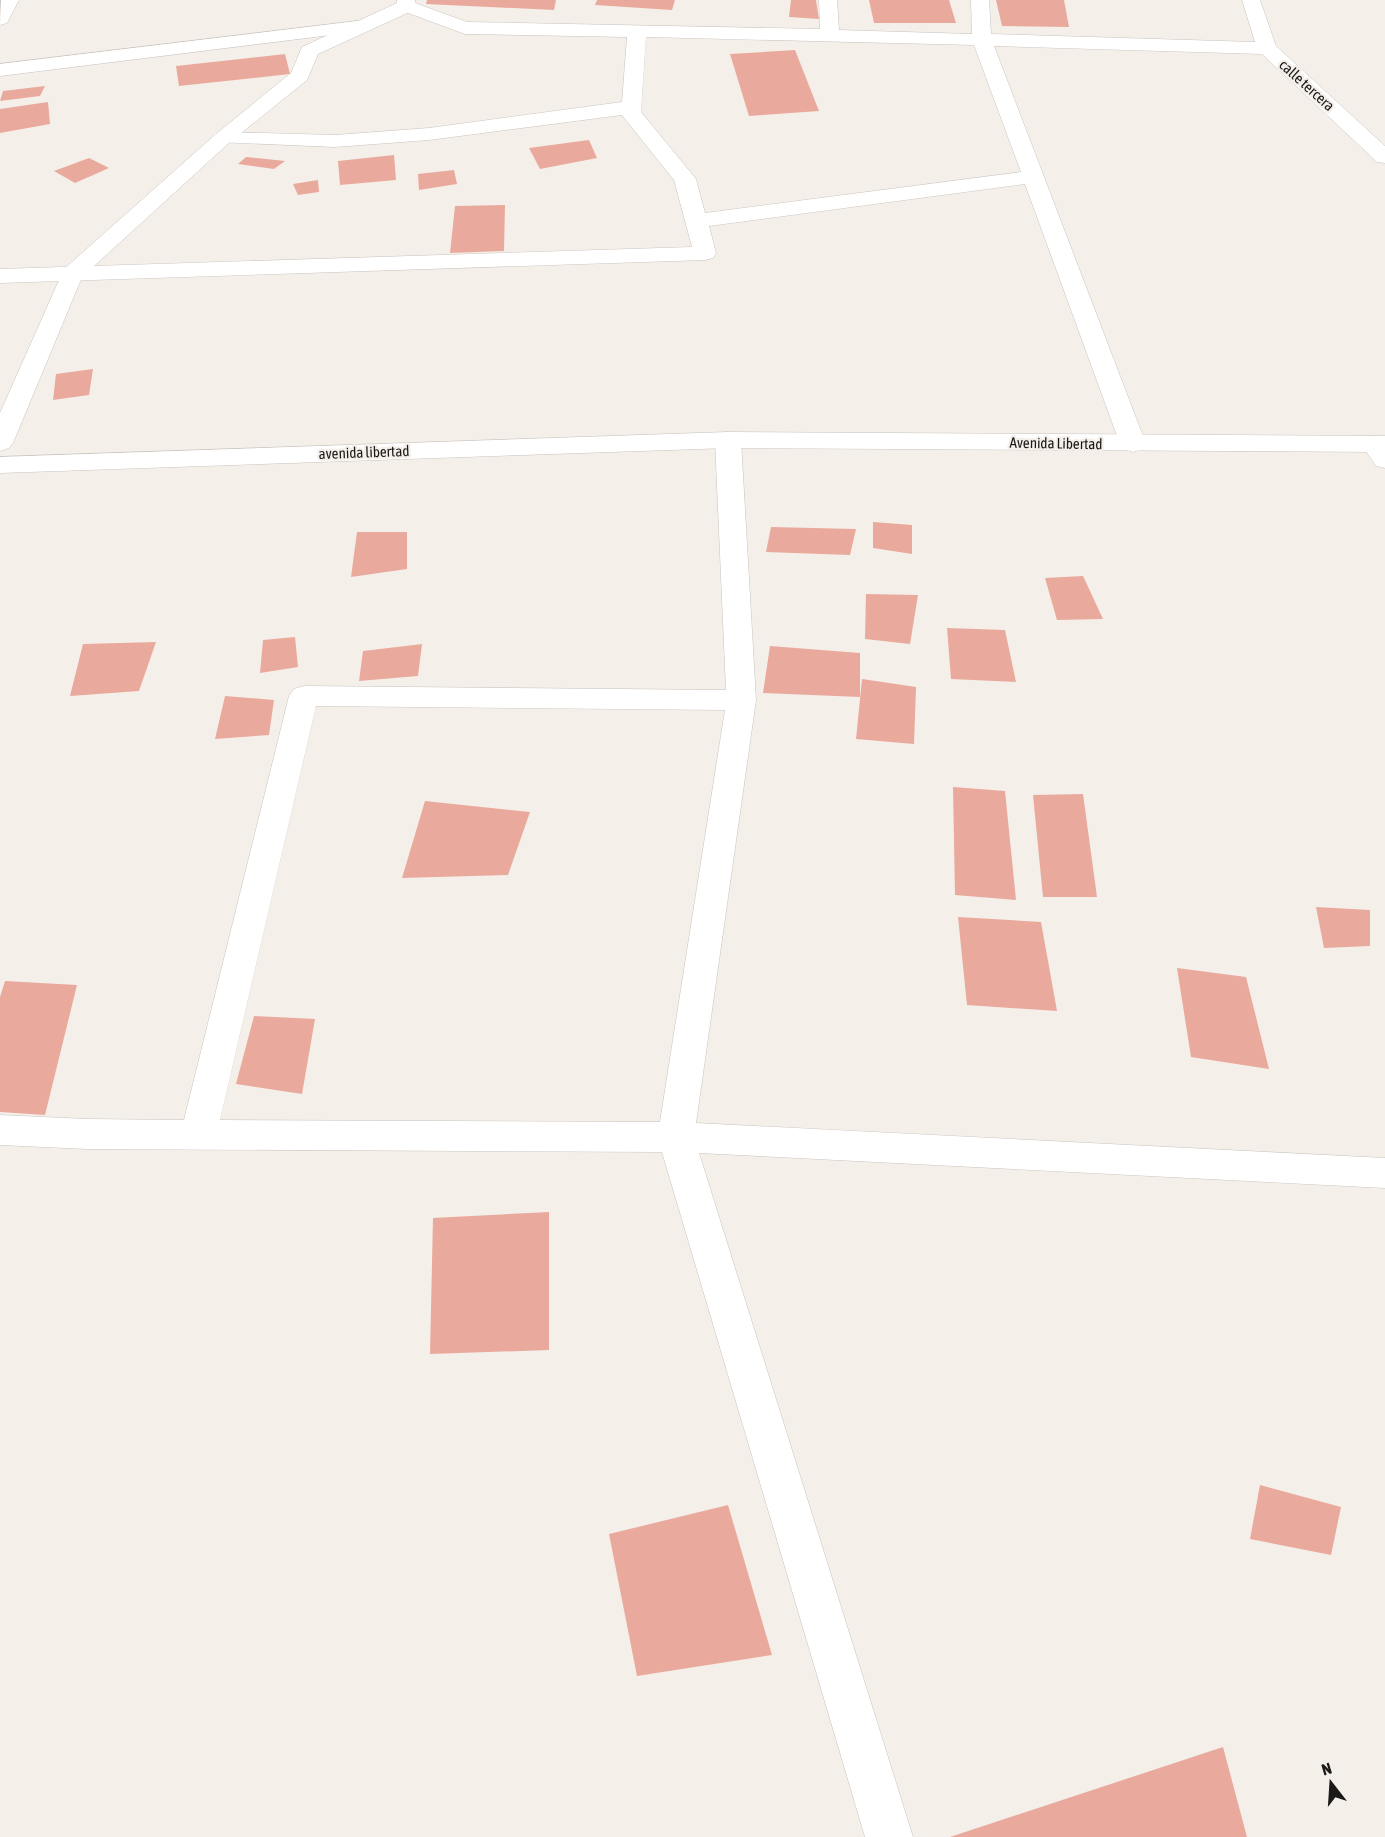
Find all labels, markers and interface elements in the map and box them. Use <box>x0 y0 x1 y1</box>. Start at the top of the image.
street label: calle tercera <box>1276 56 1338 114</box>
street label: Avenida Libertad <box>1009 434 1103 452</box>
street label: avenida libertad <box>318 442 410 462</box>
north arrow <box>1301 1753 1361 1813</box>
text: N <box>1319 1759 1334 1779</box>

